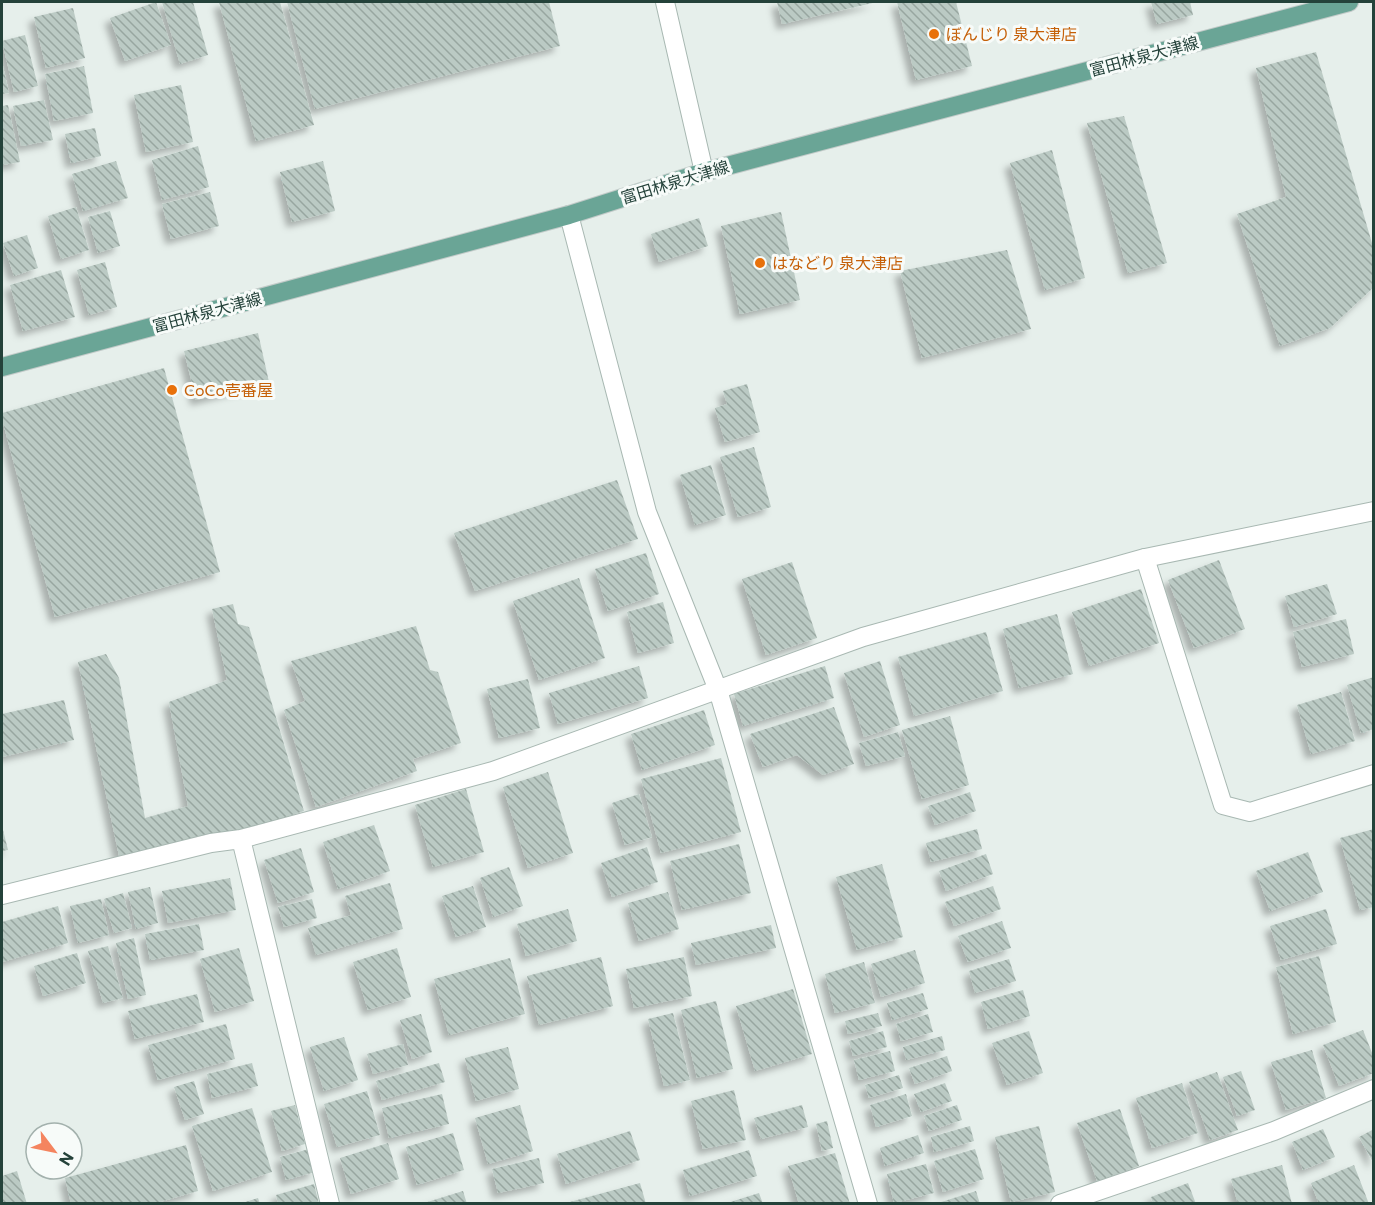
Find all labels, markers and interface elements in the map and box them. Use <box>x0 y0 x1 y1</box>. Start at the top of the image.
place label: ぼんじり 泉大津店 <box>946 24 1077 43</box>
marker: ぼんじり 泉大津店 <box>927 27 941 41</box>
street label: 富田林泉大津線 <box>1087 32 1200 79</box>
street label: 富田林泉大津線 <box>619 156 731 207</box>
place label: はなどり 泉大津店 <box>772 253 903 272</box>
marker: はなどり 泉大津店 <box>753 256 767 270</box>
street label: 富田林泉大津線 <box>150 288 263 335</box>
place label: CoCo壱番屋 <box>184 380 273 399</box>
marker: CoCo壱番屋 <box>165 383 179 397</box>
north arrow <box>24 1121 84 1181</box>
text: N <box>56 1149 78 1169</box>

